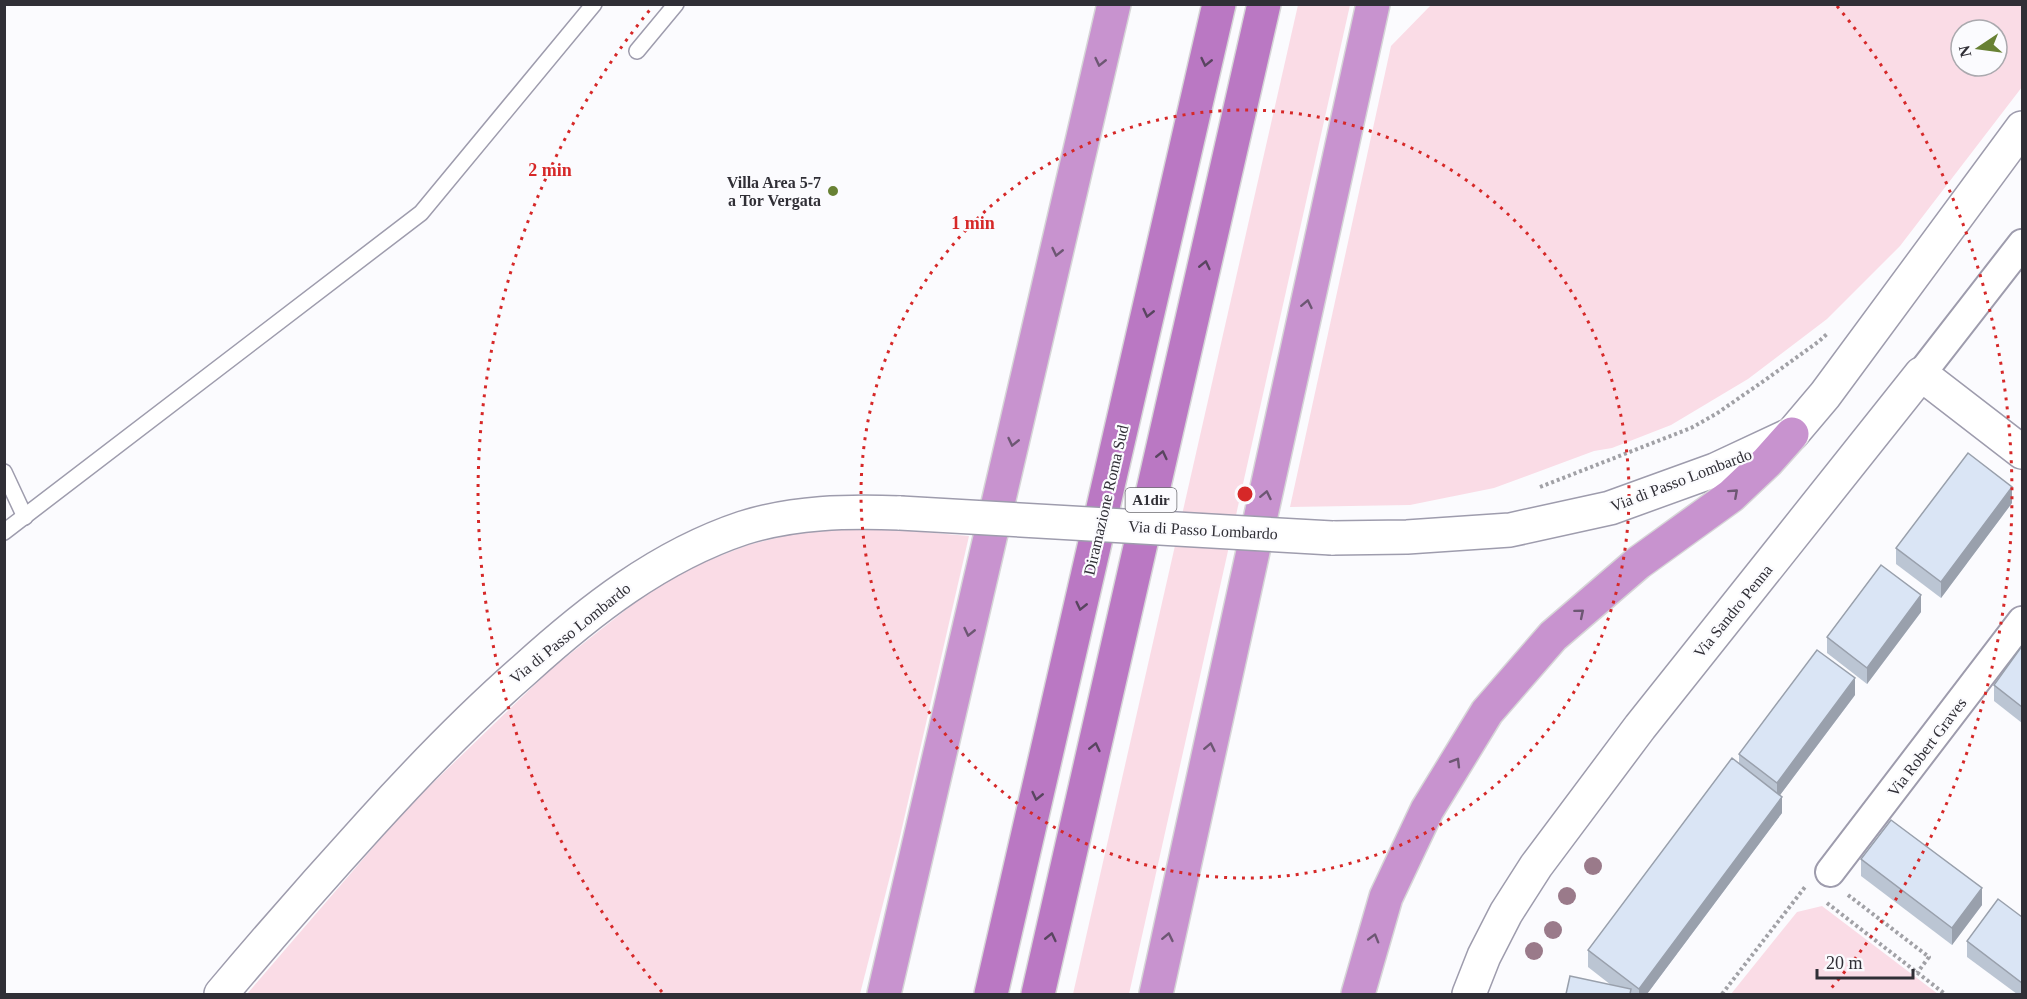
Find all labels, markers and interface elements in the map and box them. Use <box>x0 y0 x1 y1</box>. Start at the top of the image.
north arrow <box>1949 18 2009 78</box>
text: N <box>1955 43 1974 59</box>
one-way arrow <box>1095 56 1108 66</box>
one-way arrow <box>1200 56 1213 66</box>
text: 2 min <box>528 160 572 180</box>
place label: Villa Area 5-7 a Tor Vergata <box>727 174 821 210</box>
marker: Villa Area 5-7 a Tor Vergata <box>826 184 840 198</box>
text: 1 min <box>951 213 995 233</box>
one-way arrow <box>1051 246 1064 256</box>
one-way arrow <box>1198 260 1211 270</box>
one-way arrow <box>1300 300 1313 310</box>
one-way arrow <box>1143 308 1156 318</box>
street label: Diramazione Roma Sud <box>1080 423 1132 577</box>
one-way arrow <box>1007 436 1020 446</box>
street label: Via di Passo Lombardo <box>1608 445 1754 515</box>
one-way arrow <box>1154 450 1167 460</box>
centre of rings <box>1235 484 1255 504</box>
road number: A1dir <box>1126 488 1176 512</box>
one-way arrow <box>1727 489 1737 500</box>
one-way arrow <box>1258 490 1271 500</box>
street label: Via di Passo Lombardo <box>1128 518 1278 542</box>
street label: Via Sandro Penna <box>1690 561 1776 661</box>
street label: Via di Passo Lombardo <box>506 579 634 687</box>
one-way arrow <box>1076 600 1089 610</box>
one-way arrow <box>1573 609 1584 620</box>
one-way arrow <box>963 626 976 636</box>
street label: Via Robert Graves <box>1884 694 1970 800</box>
one-way arrow <box>1203 742 1216 752</box>
one-way arrow <box>1087 743 1100 753</box>
one-way arrow <box>1449 758 1461 768</box>
one-way arrow <box>1032 790 1045 800</box>
one-way arrow <box>1044 933 1057 943</box>
one-way arrow <box>1161 933 1174 943</box>
one-way arrow <box>1367 933 1379 944</box>
scale bar <box>1817 942 1913 980</box>
text: 20 m <box>1826 953 1863 973</box>

